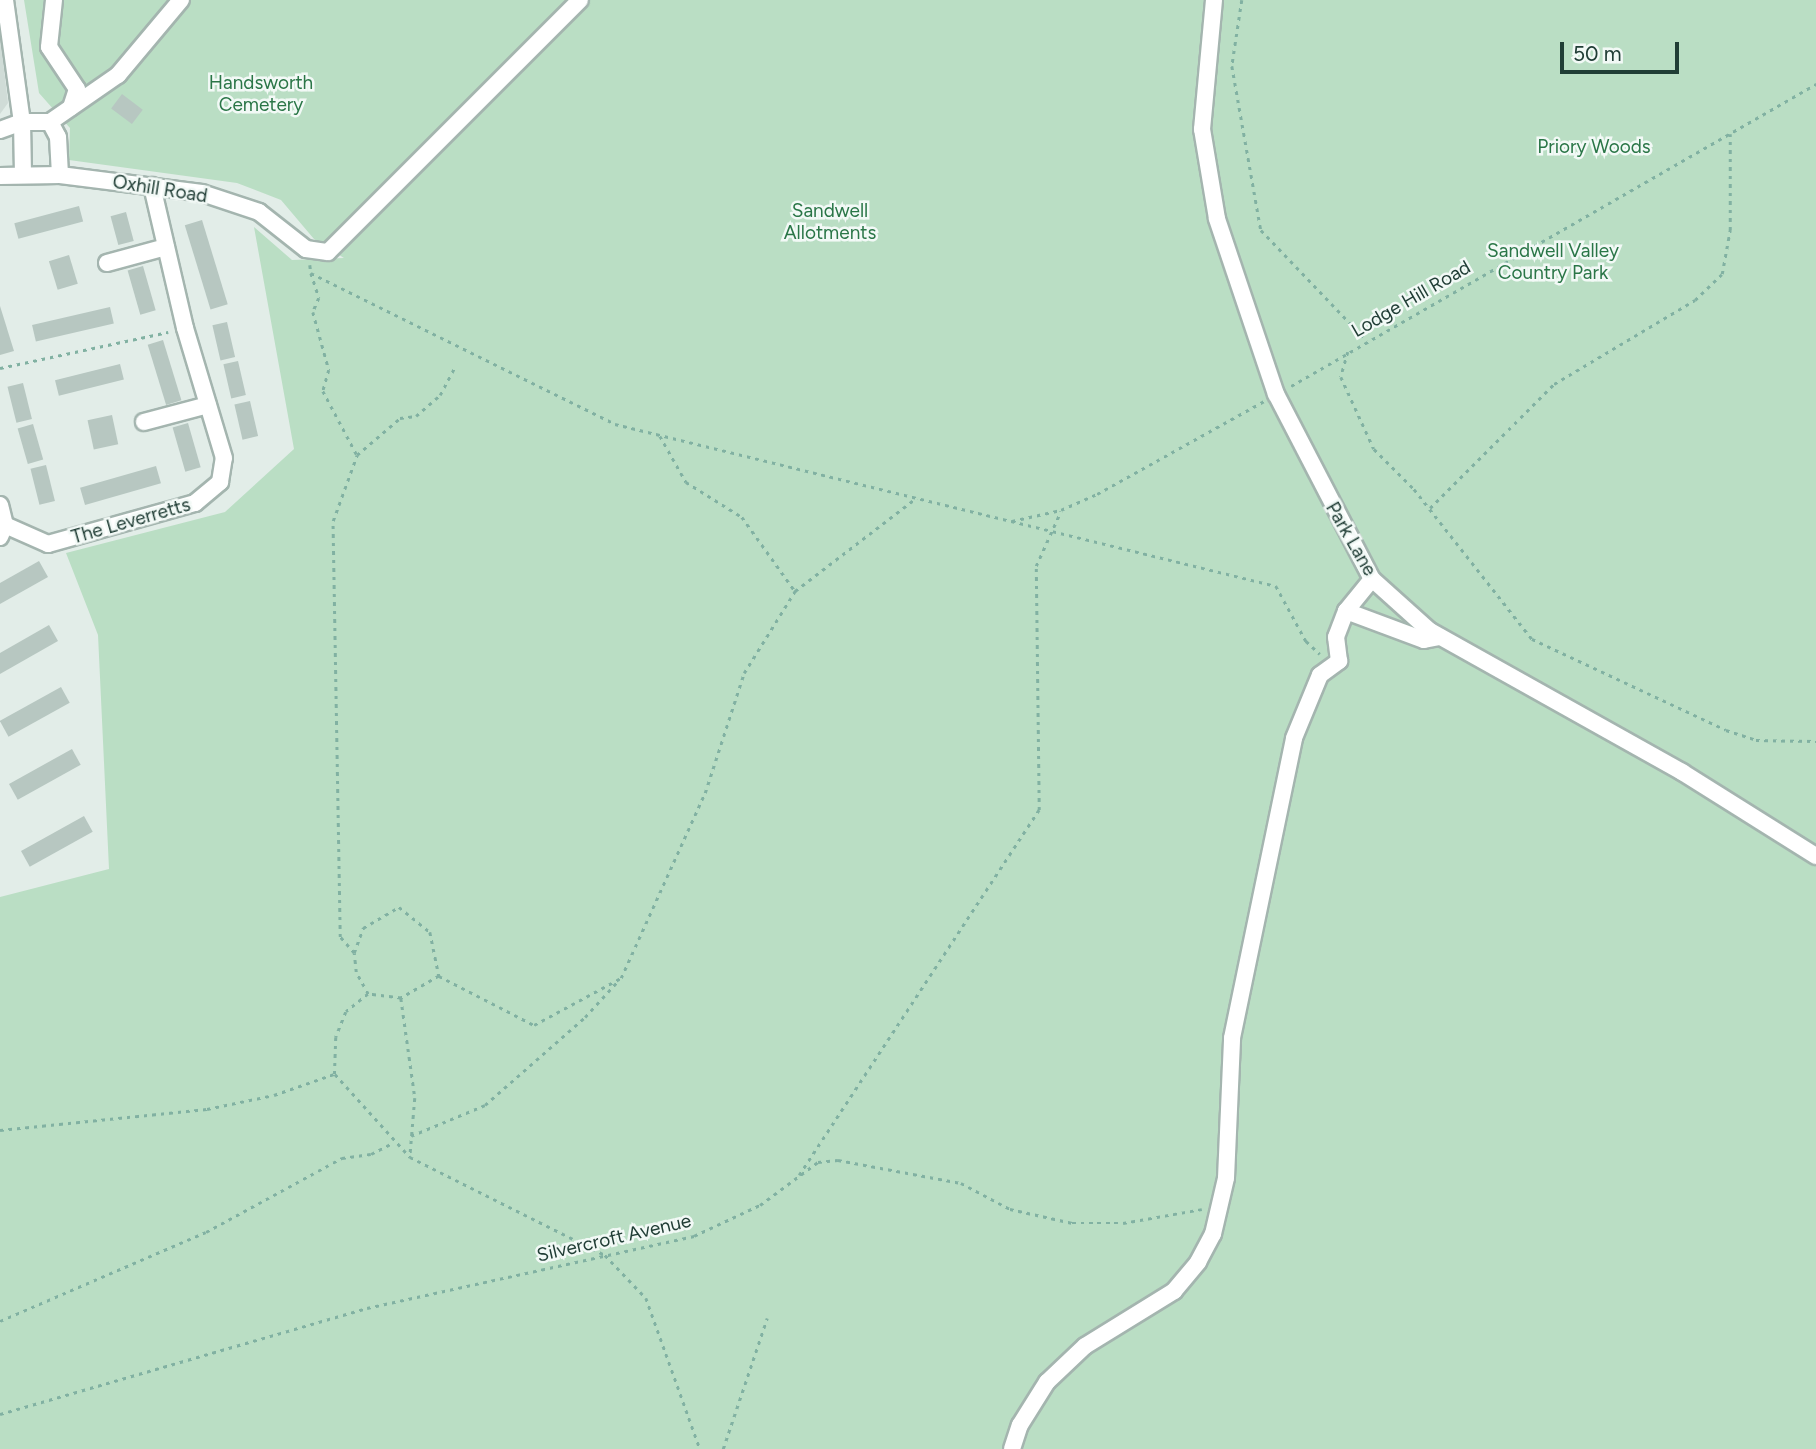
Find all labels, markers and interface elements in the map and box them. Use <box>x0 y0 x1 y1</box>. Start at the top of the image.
scale bar <box>1564 28 1683 72</box>
text: 50 m <box>1573 41 1622 66</box>
park label: Handsworth Cemetery <box>209 72 313 116</box>
park label: Priory Woods <box>1537 136 1651 158</box>
street label: Oxhill Road <box>111 170 209 208</box>
park label: Sandwell Allotments <box>784 200 876 244</box>
park label: Sandwell Valley Country Park <box>1487 240 1619 284</box>
street label: Lodge Hill Road <box>1347 256 1475 342</box>
street label: The Leverretts <box>69 493 193 549</box>
street label: Park Lane <box>1321 498 1381 580</box>
street label: Silvercroft Avenue <box>535 1209 693 1267</box>

